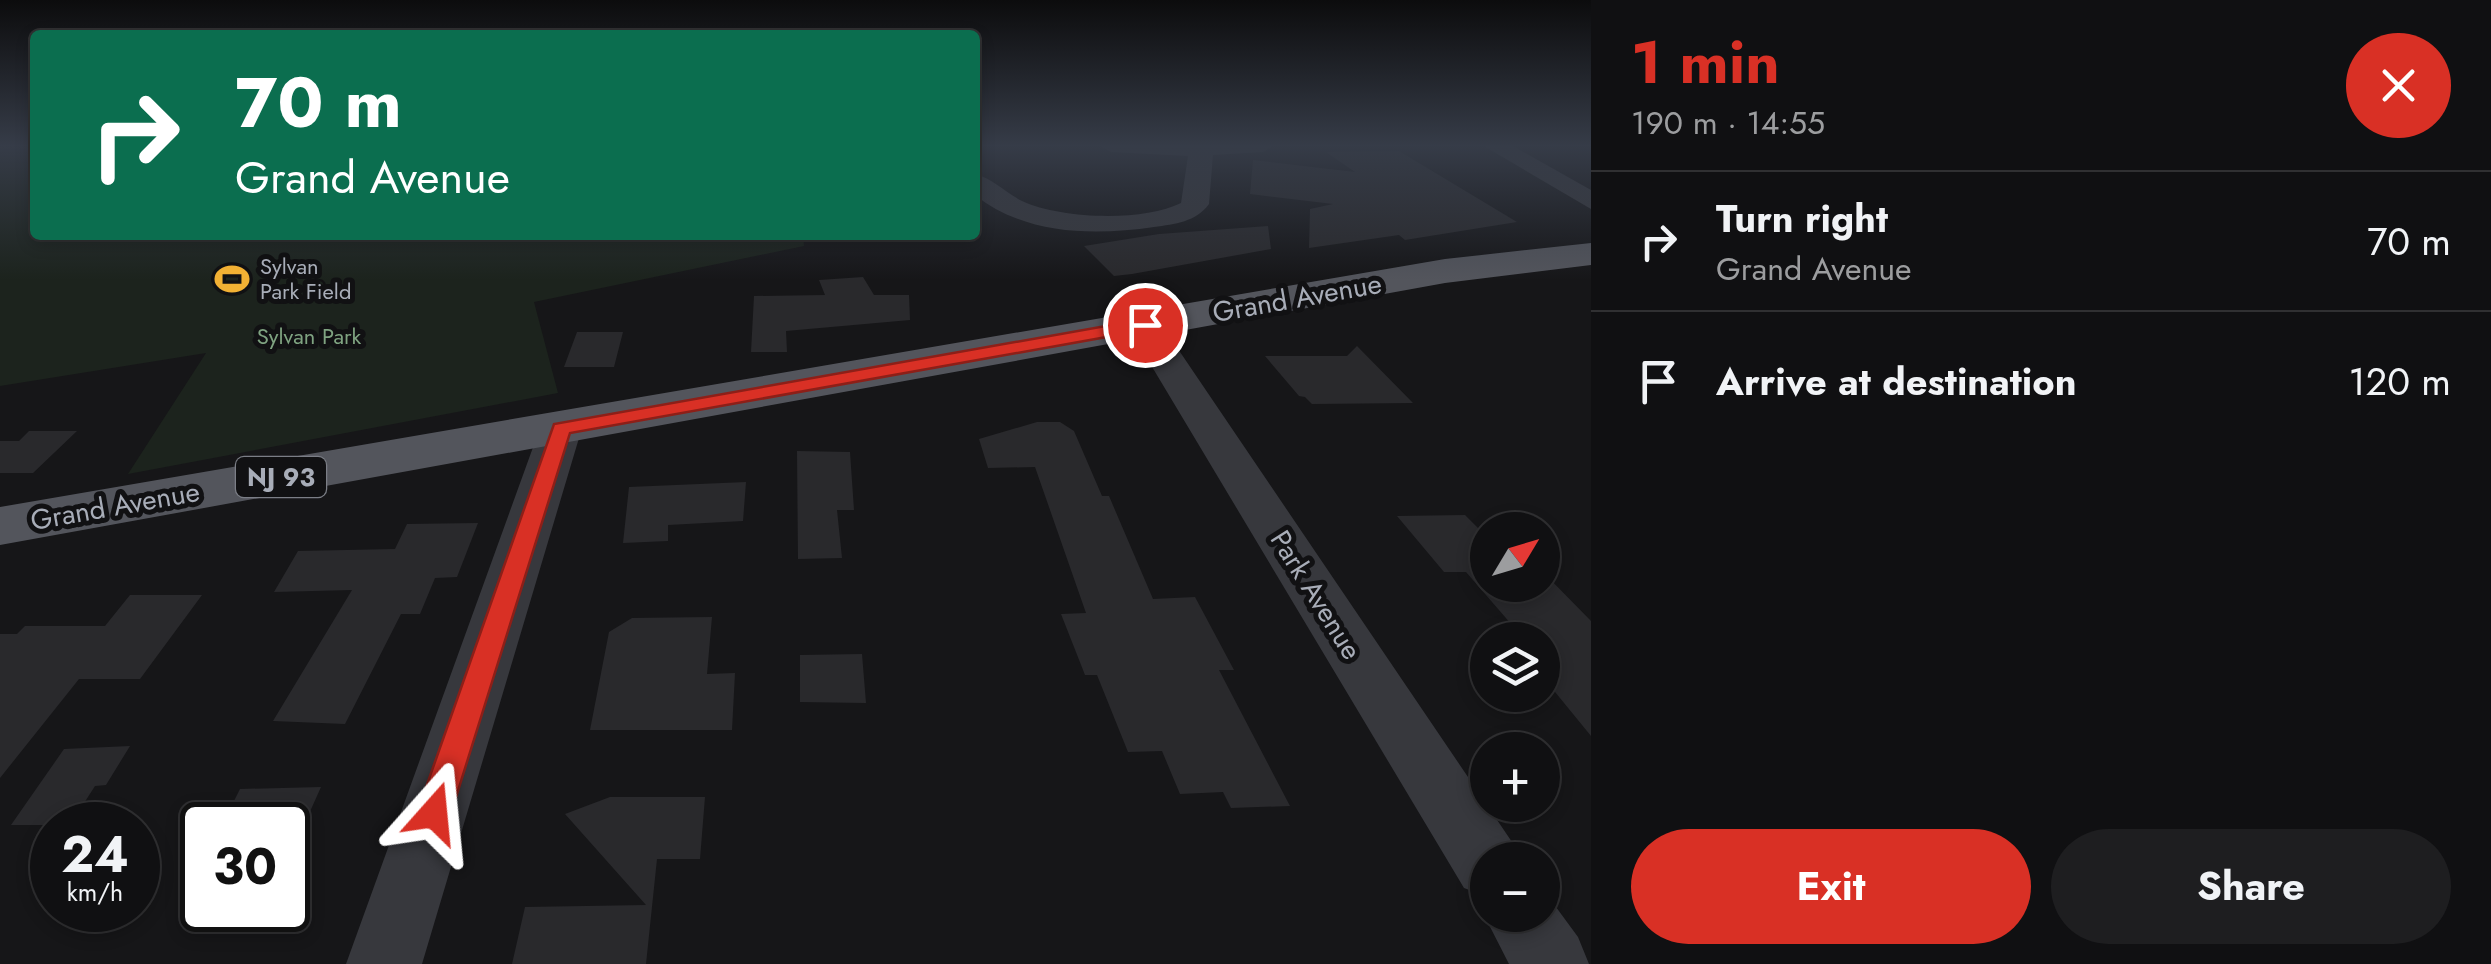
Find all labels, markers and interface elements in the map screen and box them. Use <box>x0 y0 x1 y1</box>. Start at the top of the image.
text: 1 min <box>1631 19 1780 106</box>
button: close <box>2346 33 2451 138</box>
text: 70 m <box>235 52 402 153</box>
icon: right <box>70 70 200 200</box>
text: 190 m · 14:55 <box>1631 100 1825 146</box>
text: Grand Avenue <box>235 145 510 210</box>
text: Turn right <box>1716 191 1888 246</box>
icon: right <box>1631 214 1686 269</box>
text: 70 m <box>2367 214 2451 269</box>
text: Grand Avenue <box>1716 246 1912 292</box>
place label: Sylvan Park Field <box>260 250 351 307</box>
sports icon: Sylvan Park Field <box>213 260 251 298</box>
street label: Grand Avenue <box>1209 263 1385 333</box>
pin <box>1103 283 1188 368</box>
icon: arrive <box>1118 298 1173 353</box>
park label: Sylvan Park <box>257 320 362 352</box>
icon: arrive <box>1631 354 1686 409</box>
text: Arrive at destination <box>1716 354 2077 409</box>
text: 120 m <box>2348 354 2451 409</box>
road number: NJ 93 <box>236 457 326 497</box>
street label: Grand Avenue <box>27 471 203 541</box>
north arrow <box>1470 512 1560 602</box>
map controls <box>1470 512 1560 932</box>
street label: Park Avenue <box>1260 522 1372 668</box>
button: layers <box>1470 622 1560 712</box>
button: + <box>1470 732 1560 822</box>
position arrow <box>382 761 486 865</box>
speed limit sign: 30 <box>180 802 310 932</box>
text: 24 <box>61 818 129 891</box>
button: Exit <box>1631 829 2031 944</box>
button: Share <box>2051 829 2451 944</box>
button: − <box>1470 842 1560 932</box>
text: km/h <box>67 874 123 910</box>

